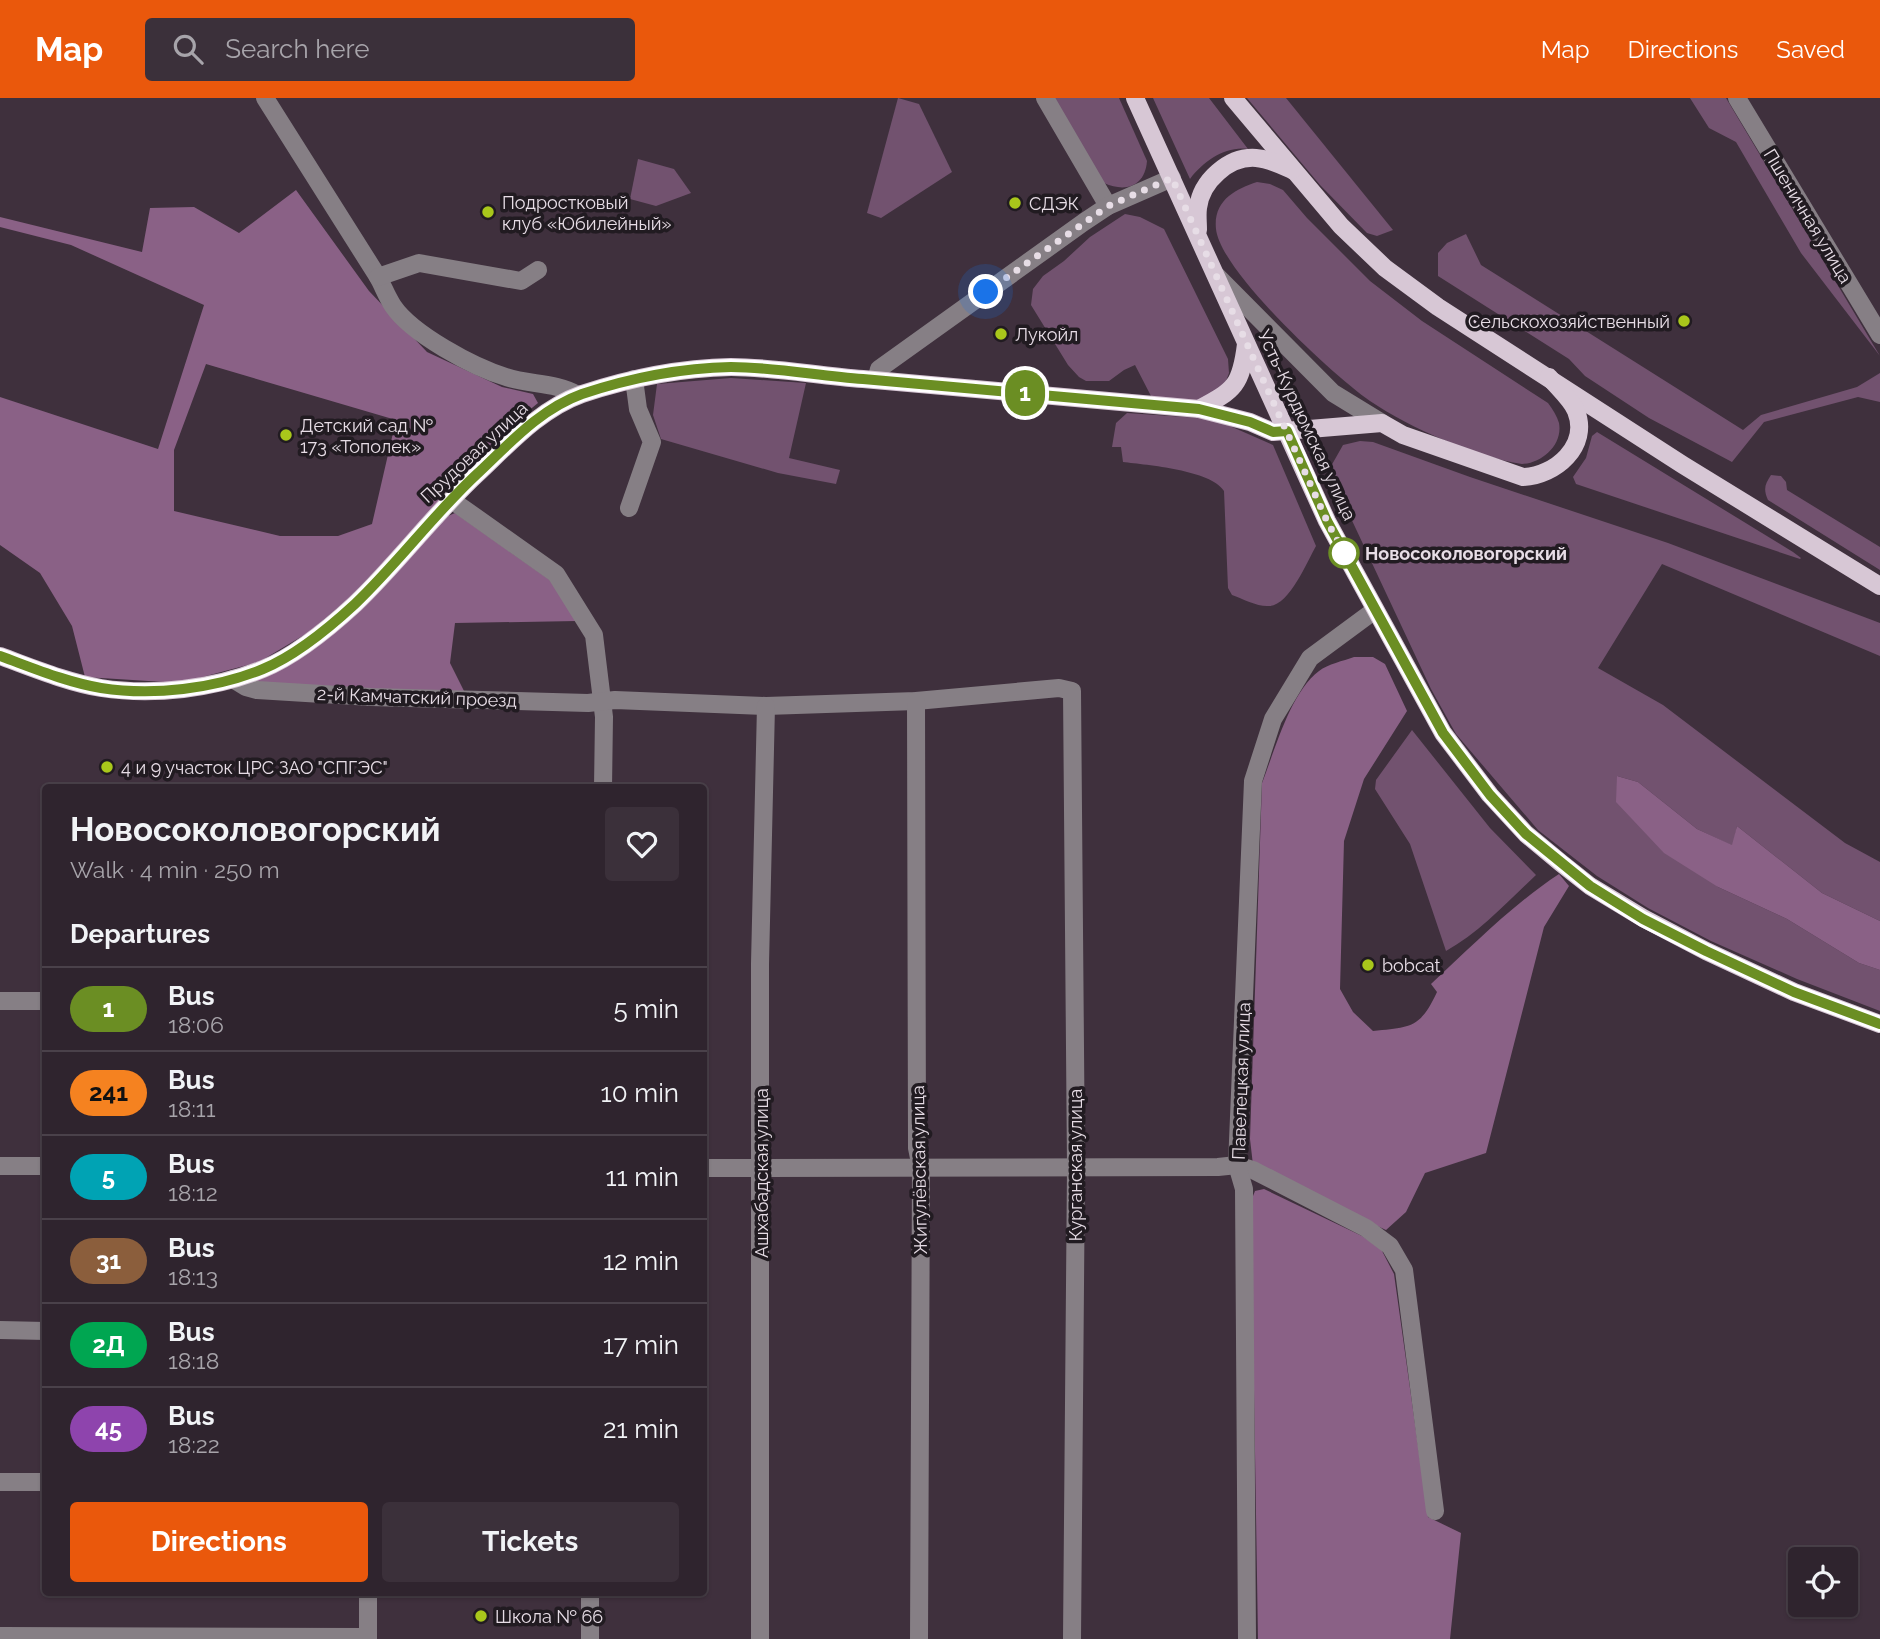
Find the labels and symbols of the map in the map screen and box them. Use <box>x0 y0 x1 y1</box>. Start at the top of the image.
street label: Пшеничная улица <box>1760 145 1856 287</box>
place label: Подростковый клуб «Юбилейный» <box>502 192 672 234</box>
place label: СДЭК <box>1029 193 1079 214</box>
marker: СДЭК <box>1007 195 1023 211</box>
marker: Подростковый клуб «Юбилейный» <box>480 204 496 220</box>
your location <box>968 274 1003 309</box>
place label: Сельскохозяйственный <box>1468 311 1670 332</box>
marker: Сельскохозяйственный <box>1676 313 1692 329</box>
place label: Лукойл <box>1015 324 1078 345</box>
marker: Лукойл <box>993 326 1009 342</box>
street label: Усть-Курдюмская улица <box>1254 326 1360 524</box>
line badge: 1 <box>1002 370 1048 416</box>
street label: Прудовая улица <box>416 397 532 507</box>
place label: Детский сад № 173 «Тополек» <box>300 415 434 457</box>
marker: Детский сад № 173 «Тополек» <box>278 427 294 443</box>
marker: Новосоколовогорский <box>1329 538 1359 568</box>
place label: Новосоколовогорский <box>1365 543 1567 564</box>
street label: 2-й Камчатский проезд <box>317 683 517 711</box>
place label: 4 и 9 участок ЦРС ЗАО "СПГЭС" <box>121 757 388 778</box>
marker: 4 и 9 участок ЦРС ЗАО "СПГЭС" <box>99 759 115 775</box>
place label: bobcat <box>1382 955 1441 976</box>
marker: bobcat <box>1360 957 1376 973</box>
street label: Павелецкая улица <box>1228 1002 1254 1160</box>
street label: Жигулёвская улица <box>907 1085 931 1255</box>
street label: Ашхабадская улица <box>751 1088 772 1258</box>
street label: Курганская улица <box>1065 1089 1086 1241</box>
place label: Школа № 66 <box>495 1606 603 1627</box>
marker: Школа № 66 <box>473 1608 489 1624</box>

